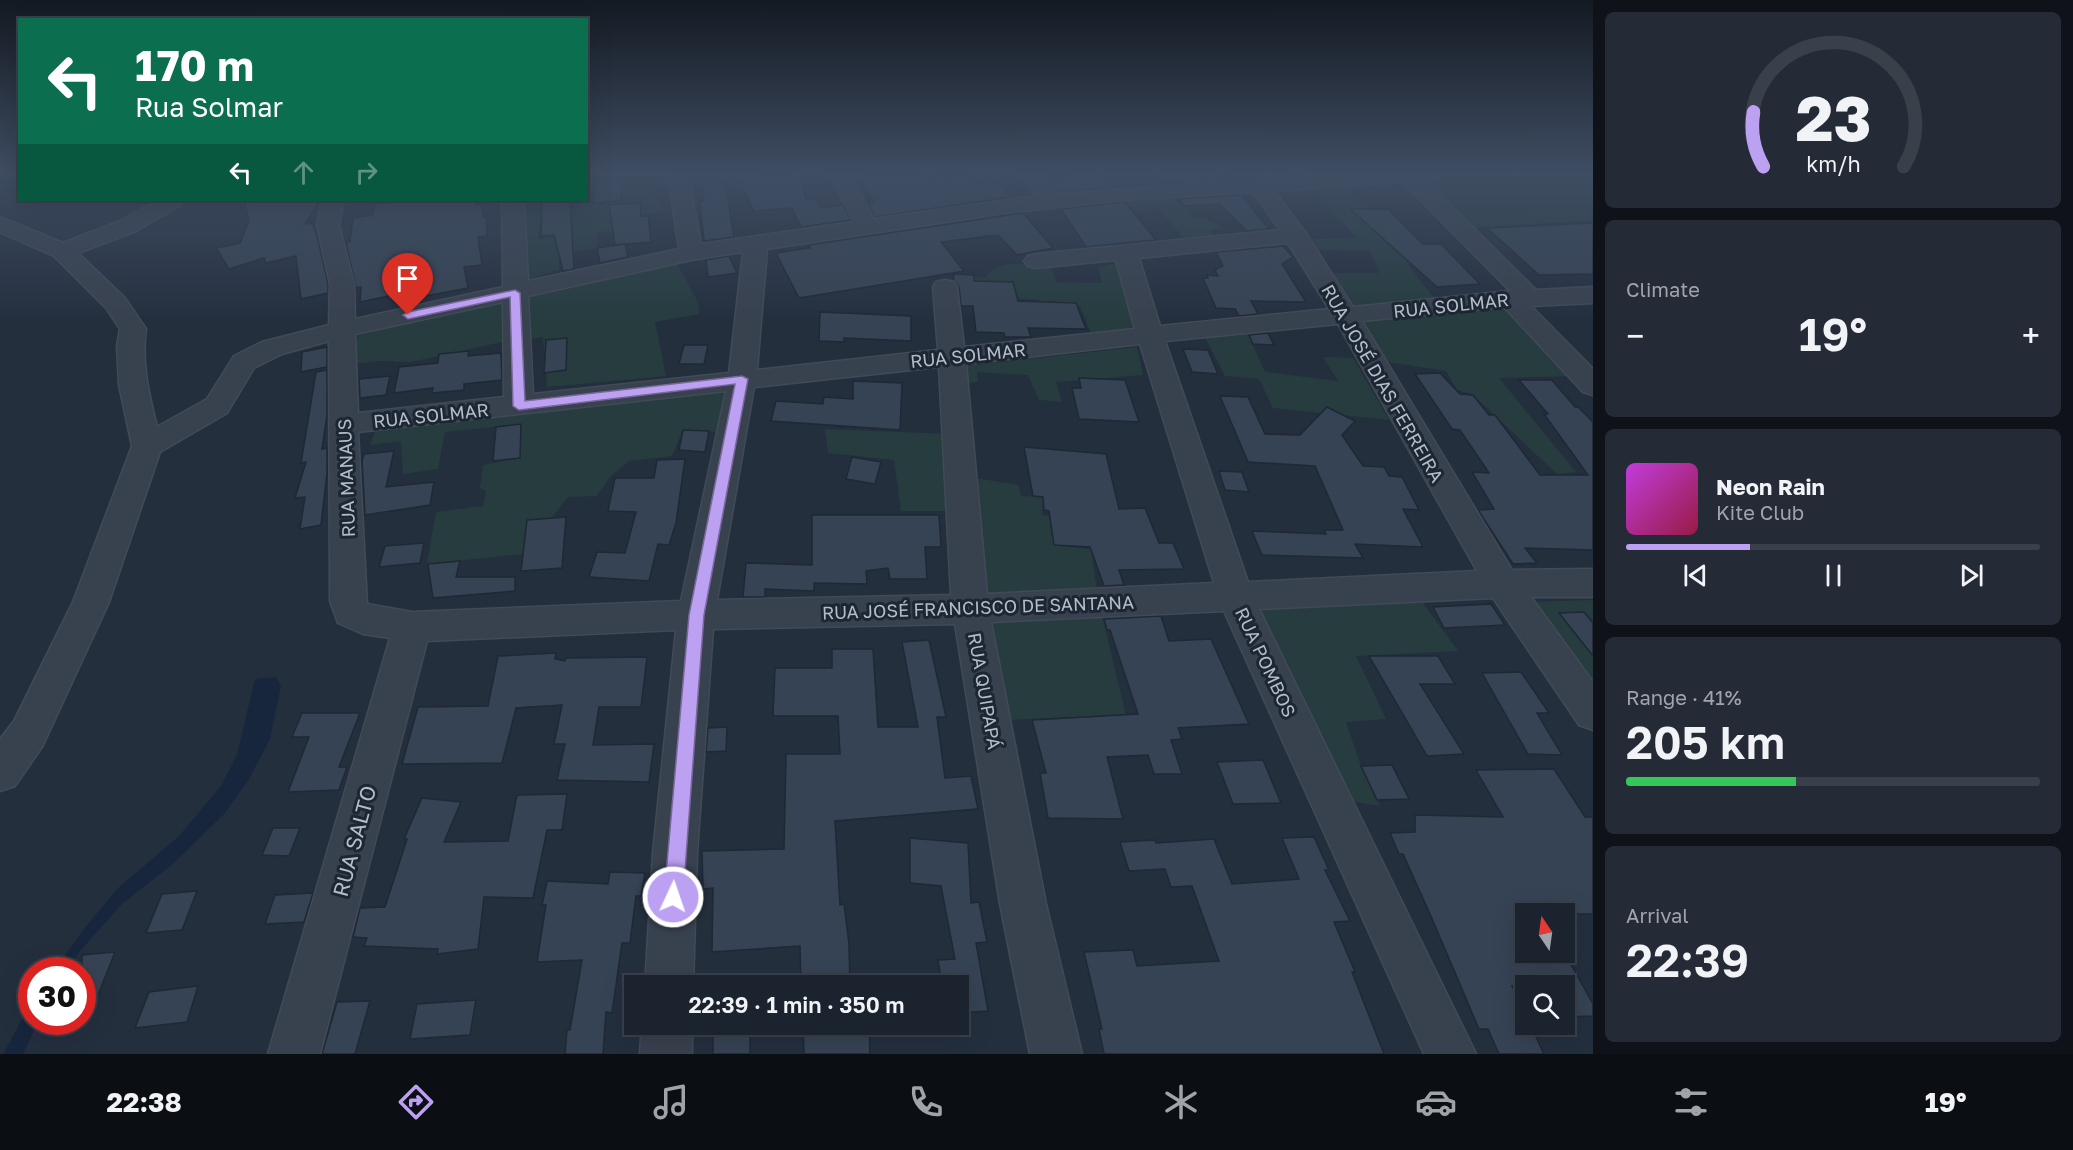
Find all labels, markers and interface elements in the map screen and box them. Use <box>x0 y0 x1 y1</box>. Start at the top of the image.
text: 170 m <box>135 40 254 90</box>
icon: left <box>36 42 114 120</box>
text: 23 <box>1795 80 1871 155</box>
text: Rua Solmar <box>135 91 283 123</box>
text: km/h <box>1806 152 1860 178</box>
icon: left <box>224 156 257 189</box>
icon: ahead <box>287 156 320 189</box>
icon: right <box>350 156 383 189</box>
pin <box>382 253 433 315</box>
icon: arrive <box>391 262 424 295</box>
text: Climate <box>1626 277 1700 301</box>
street label: RUA JOSÉ DIAS FERREIRA <box>1317 280 1449 486</box>
street label: RUA SOLMAR <box>1392 288 1510 322</box>
text: 19° <box>1799 307 1867 361</box>
text: − <box>1626 316 1644 355</box>
text: + <box>2022 316 2040 355</box>
street label: RUA SOLMAR <box>909 338 1027 372</box>
street label: RUA SOLMAR <box>372 398 490 432</box>
street label: RUA MANAUS <box>333 418 359 538</box>
text: Neon Rain <box>1716 473 1825 500</box>
text: Kite Club <box>1716 500 1804 524</box>
icon: previous <box>1679 559 1712 592</box>
icon: pause <box>1817 559 1850 592</box>
icon: next <box>1955 559 1988 592</box>
street label: RUA JOSÉ FRANCISCO DE SANTANA <box>822 591 1134 623</box>
street label: RUA POMBOS <box>1231 604 1301 720</box>
street label: RUA QUIPAPÁ <box>964 631 1006 751</box>
text: Range · 41% <box>1626 685 1742 709</box>
text: 205 km <box>1626 715 1785 769</box>
street label: RUA SALTO <box>327 783 381 899</box>
position arrow <box>641 865 705 929</box>
north arrow <box>1515 903 1575 963</box>
map controls <box>1515 903 1575 1035</box>
text: Arrival <box>1626 903 1689 927</box>
text: 22:39 <box>1626 933 1749 987</box>
speed limit sign: 30 <box>18 957 96 1035</box>
button: search <box>1515 975 1575 1035</box>
text: 22:39 · 1 min · 350 m <box>688 991 905 1018</box>
icon: directions <box>395 1081 437 1123</box>
icon: music <box>650 1081 692 1123</box>
icon: phone <box>905 1081 947 1123</box>
icon: climate <box>1160 1081 1202 1123</box>
icon: car <box>1415 1081 1457 1123</box>
icon: filters <box>1670 1081 1712 1123</box>
text: 22:38 <box>107 1086 182 1118</box>
text: 19° <box>1925 1086 1966 1118</box>

